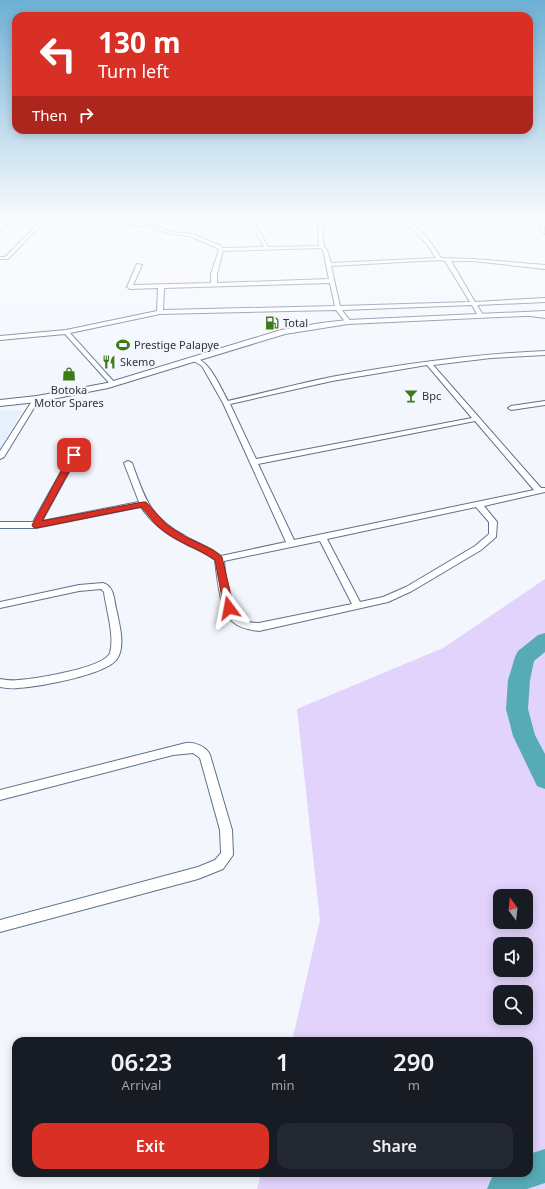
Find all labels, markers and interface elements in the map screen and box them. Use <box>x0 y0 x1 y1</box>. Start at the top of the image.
text: 130 m <box>98 23 181 61</box>
icon: left <box>32 28 84 80</box>
text: Turn left <box>98 59 169 83</box>
icon: right <box>75 104 97 126</box>
text: Then <box>32 105 67 125</box>
fuel station icon: Total <box>264 315 280 331</box>
place label: Total <box>283 315 308 330</box>
sports icon: Prestige Palapye <box>115 337 131 353</box>
place label: Prestige Palapye <box>134 337 219 352</box>
restaurant icon: Skemo <box>101 354 117 370</box>
place label: Skemo <box>120 354 155 369</box>
shop icon: Botoka Motor Spares <box>61 366 77 382</box>
place label: Botoka Motor Spares <box>34 382 104 410</box>
bar icon: Bpc <box>403 388 419 404</box>
place label: Bpc <box>422 388 441 403</box>
pin <box>57 438 91 472</box>
icon: arrive <box>63 444 85 466</box>
position arrow <box>208 587 250 629</box>
north arrow <box>493 889 533 929</box>
map controls <box>493 889 533 1025</box>
button: sound <box>493 937 533 977</box>
button: search <box>493 985 533 1025</box>
text: 06:23 <box>111 1045 172 1078</box>
text: 1 <box>276 1045 290 1078</box>
text: 290 <box>393 1045 434 1078</box>
text: Arrival <box>122 1076 161 1094</box>
text: min <box>271 1076 294 1094</box>
text: m <box>408 1076 420 1094</box>
button: Exit <box>32 1123 269 1169</box>
button: Share <box>277 1123 513 1169</box>

